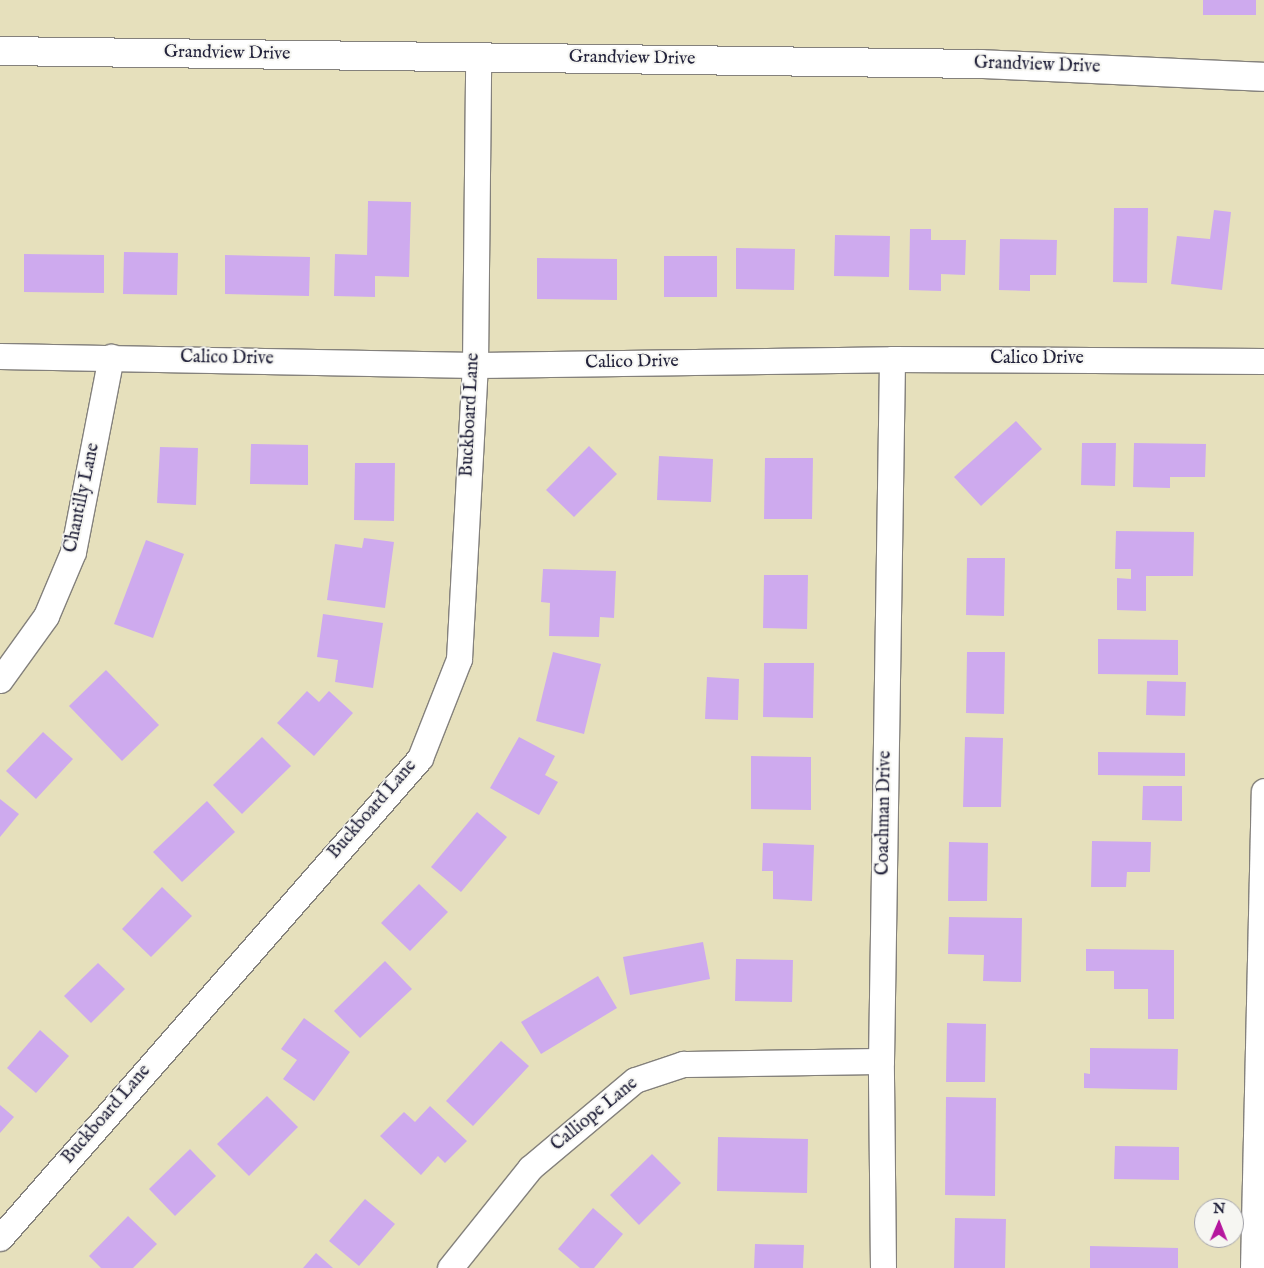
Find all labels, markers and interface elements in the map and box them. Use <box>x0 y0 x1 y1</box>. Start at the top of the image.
street label: Grandview Drive <box>164 42 290 66</box>
street label: Grandview Drive <box>569 47 695 71</box>
street label: Grandview Drive <box>973 53 1101 79</box>
street label: Calico Drive <box>180 347 274 371</box>
street label: Calico Drive <box>990 348 1084 370</box>
street label: Calico Drive <box>585 351 679 375</box>
street label: Buckboard Lane <box>457 352 485 478</box>
street label: Chantilly Lane <box>61 441 105 555</box>
street label: Coachman Drive <box>873 750 897 876</box>
street label: Buckboard Lane <box>324 756 422 864</box>
street label: Buckboard Lane <box>58 1061 156 1169</box>
street label: Calliope Lane <box>547 1073 643 1157</box>
north arrow <box>1194 1198 1244 1248</box>
text: N <box>1213 1200 1225 1218</box>

